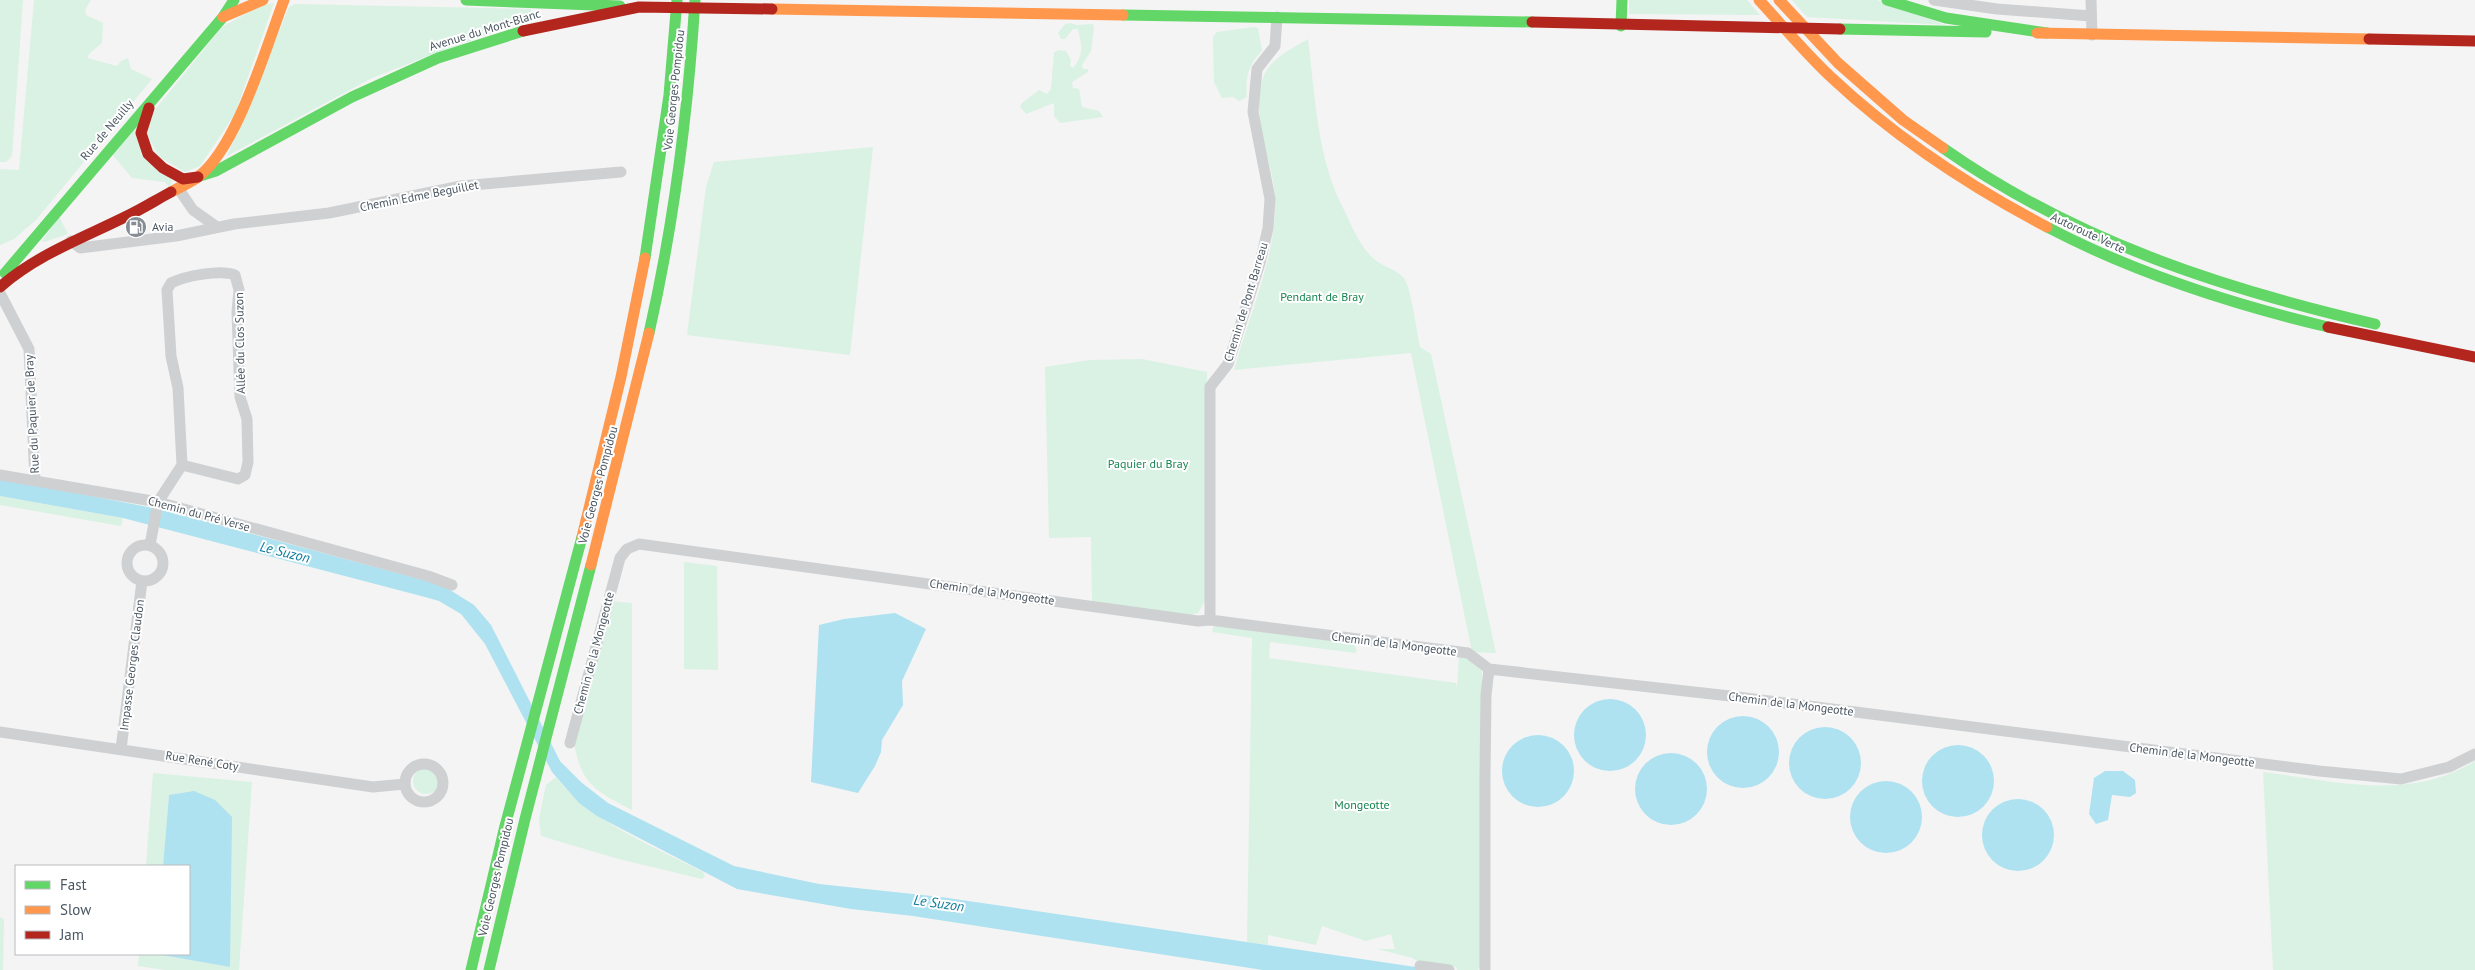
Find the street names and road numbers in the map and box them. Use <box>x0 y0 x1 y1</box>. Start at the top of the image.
street label: Avenue du Mont-Blanc <box>427 5 543 54</box>
street label: Voie Georges Pompidou <box>660 29 687 152</box>
street label: Rue de Neuilly <box>77 96 137 163</box>
street label: Chemin Edme Beguillet <box>358 177 479 214</box>
street label: Autoroute Verte <box>2049 209 2128 256</box>
street label: Chemin de Pont Barreau <box>1220 240 1271 363</box>
street label: Allée du Clos Suzon <box>231 292 248 394</box>
street label: Rue du Paquier de Bray <box>21 354 42 474</box>
street label: Voie Georges Pompidou <box>574 424 620 546</box>
street label: Chemin du Pré Verse <box>146 493 252 534</box>
street label: Chemin de la Mongeotte <box>929 575 1056 608</box>
street label: Chemin de la Mongeotte <box>570 590 617 716</box>
street label: Impasse Georges Claudon <box>116 599 147 731</box>
street label: Chemin de la Mongeotte <box>1331 628 1458 659</box>
street label: Chemin de la Mongeotte <box>1728 688 1855 719</box>
street label: Chemin de la Mongeotte <box>2129 739 2256 770</box>
street label: Rue René Coty <box>164 747 240 774</box>
street label: Voie Georges Pompidou <box>474 816 516 939</box>

